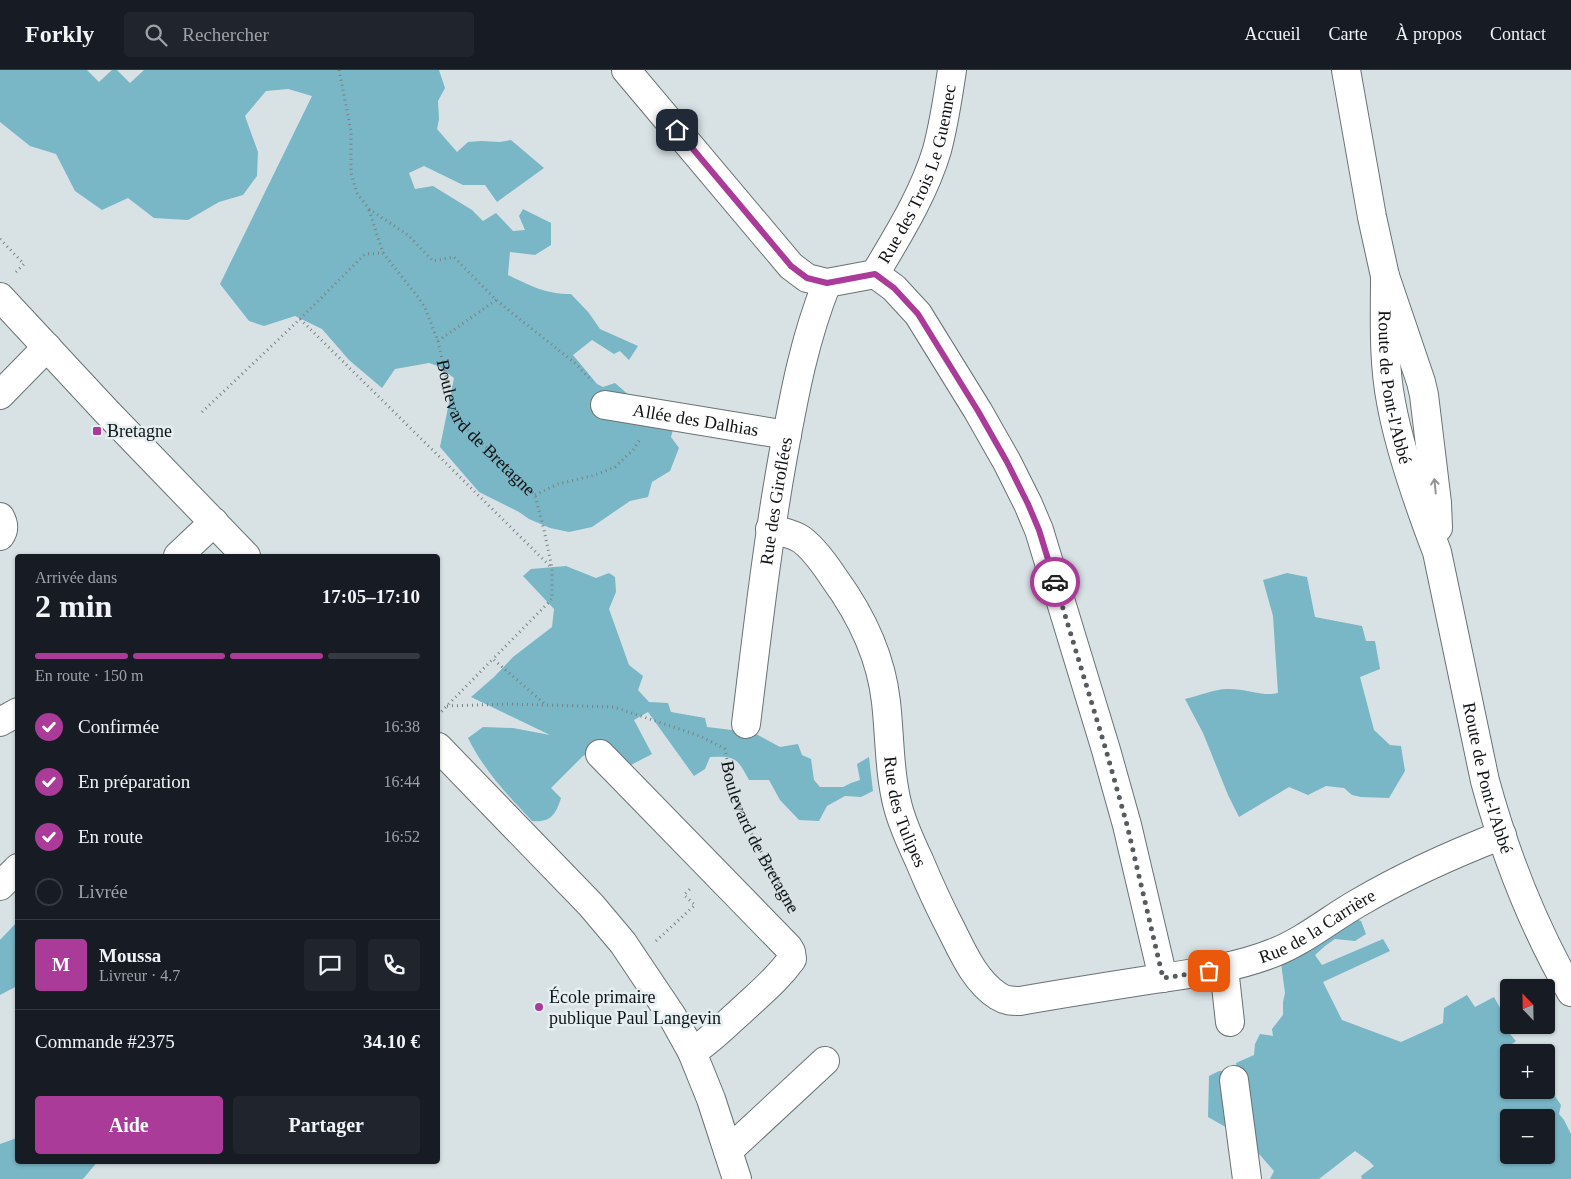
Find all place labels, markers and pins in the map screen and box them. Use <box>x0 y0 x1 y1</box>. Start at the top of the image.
pin <box>656 109 698 151</box>
place label: Bretagne <box>107 421 172 441</box>
marker: Bretagne <box>91 425 103 437</box>
pin <box>1188 950 1230 992</box>
place label: École primaire publique Paul Langevin <box>549 986 721 1028</box>
marker: École primaire publique Paul Langevin <box>533 1001 545 1013</box>

